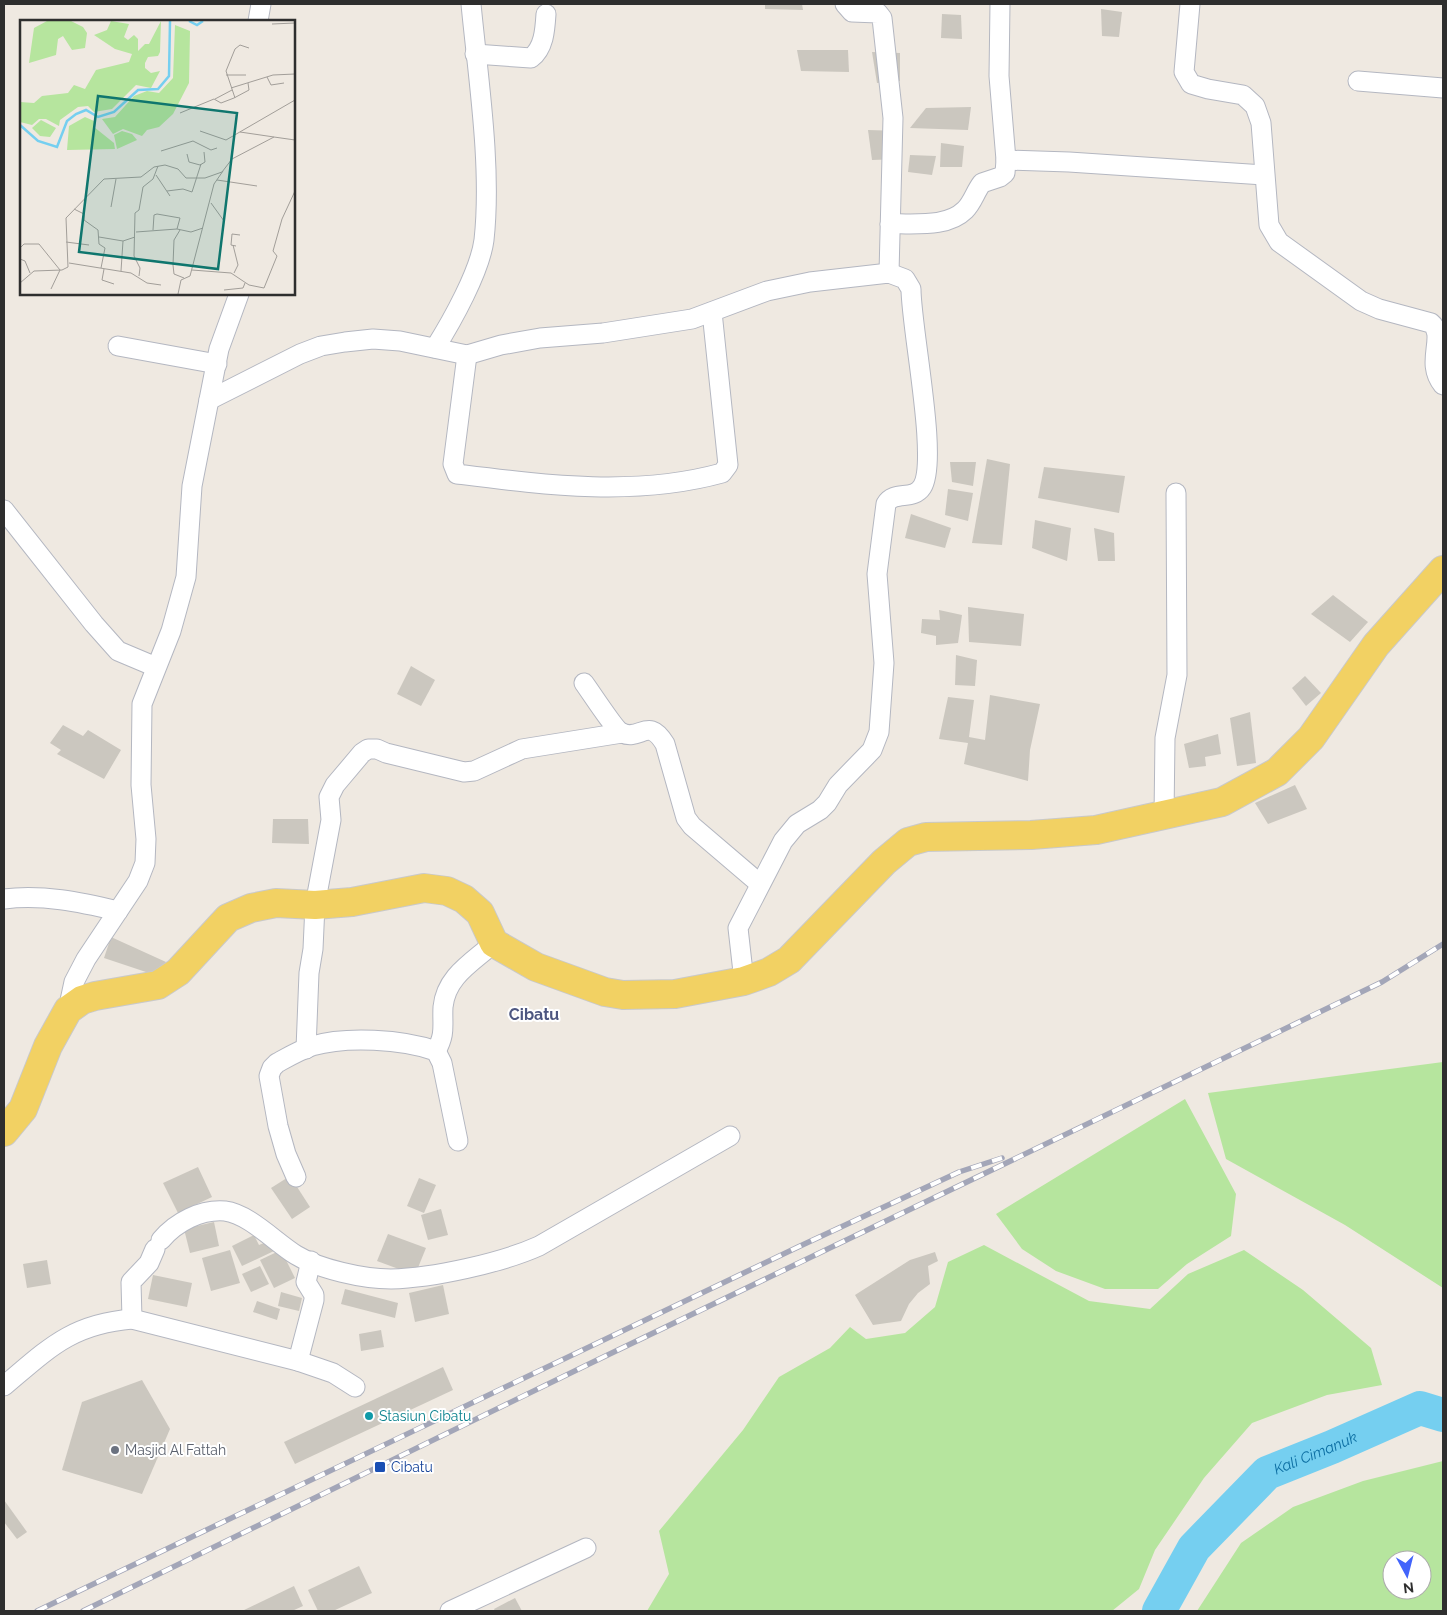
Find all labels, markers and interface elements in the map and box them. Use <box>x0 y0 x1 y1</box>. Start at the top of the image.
inset map <box>20 20 295 295</box>
district label: Cibatu <box>509 1005 559 1024</box>
place label: Stasiun Cibatu <box>379 1408 471 1424</box>
marker: Stasiun Cibatu <box>363 1410 375 1422</box>
water label: Kali Cimanuk <box>1271 1428 1360 1478</box>
place label: Masjid Al Fattah <box>125 1442 226 1458</box>
marker: Masjid Al Fattah <box>109 1444 121 1456</box>
place label: Cibatu <box>391 1459 433 1475</box>
marker: Cibatu <box>373 1460 387 1474</box>
north arrow <box>1382 1550 1432 1600</box>
text: N <box>1402 1579 1415 1596</box>

